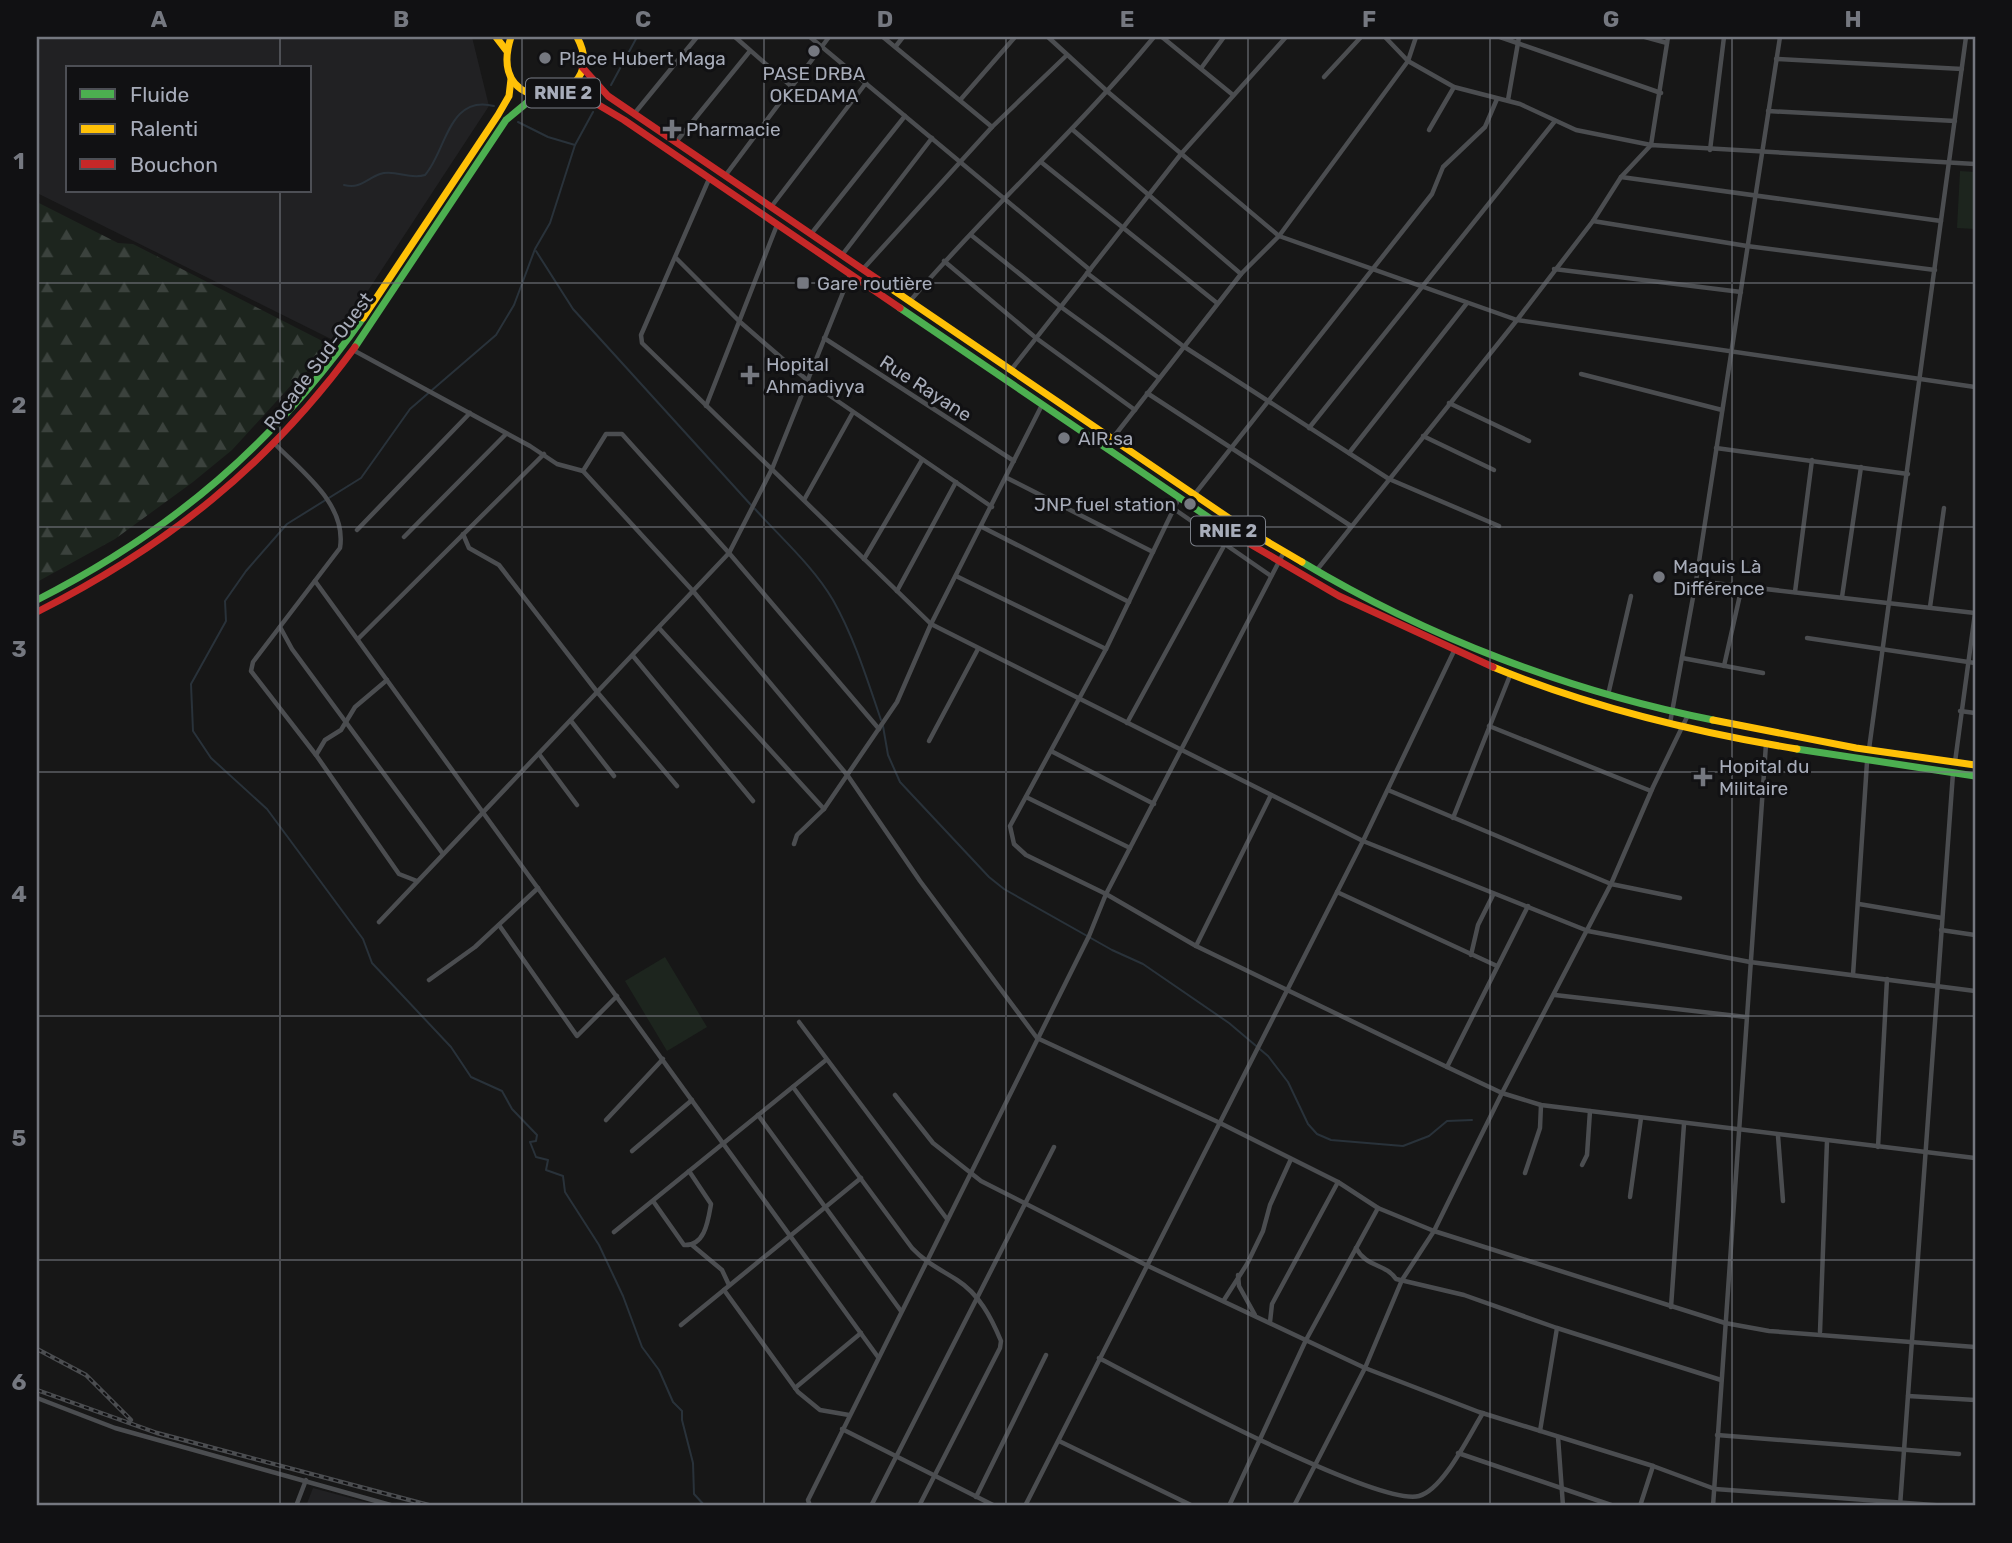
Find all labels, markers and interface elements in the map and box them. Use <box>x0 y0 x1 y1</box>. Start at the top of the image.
text: A <box>151 5 168 33</box>
text: B <box>393 5 409 33</box>
text: C <box>635 5 651 33</box>
text: D <box>877 5 893 33</box>
text: E <box>1120 5 1134 33</box>
text: F <box>1362 5 1376 33</box>
text: G <box>1603 5 1619 33</box>
text: H <box>1844 5 1862 33</box>
marker: PASE DRBA OKEDAMA <box>806 43 822 59</box>
place label: Place Hubert Maga <box>559 47 726 70</box>
marker: Place Hubert Maga <box>537 50 553 66</box>
place label: PASE DRBA OKEDAMA <box>763 62 866 107</box>
legend <box>66 66 312 192</box>
road number: RNIE 2 <box>526 78 600 108</box>
text: Fluide <box>130 82 189 107</box>
text: Ralenti <box>130 116 198 141</box>
place label: Pharmacie <box>686 118 781 141</box>
marker: Pharmacie <box>664 121 680 137</box>
text: 1 <box>13 147 25 175</box>
text: Bouchon <box>130 152 218 177</box>
place label: Gare routière <box>817 272 932 295</box>
marker: Gare routière <box>795 275 811 291</box>
street label: Rocade Sud-Ouest <box>259 287 378 435</box>
street label: Rue Rayane <box>876 350 976 427</box>
place label: Hopital Ahmadiyya <box>766 353 865 398</box>
marker: Hopital Ahmadiyya <box>740 365 760 385</box>
text: 2 <box>12 391 26 419</box>
place label: AIR.sa <box>1078 427 1133 450</box>
marker: AIR.sa <box>1056 430 1072 446</box>
place label: JNP fuel station <box>1034 493 1176 516</box>
marker: JNP fuel station <box>1182 496 1198 512</box>
road number: RNIE 2 <box>1191 516 1265 546</box>
place label: Maquis Là Différence <box>1673 555 1765 600</box>
marker: Maquis Là Différence <box>1651 569 1667 585</box>
text: 3 <box>11 635 27 663</box>
place label: Hopital du Militaire <box>1719 755 1809 800</box>
marker: Hopital du Militaire <box>1693 767 1713 787</box>
text: 4 <box>11 880 27 908</box>
text: 5 <box>12 1124 27 1152</box>
text: 6 <box>12 1368 27 1396</box>

